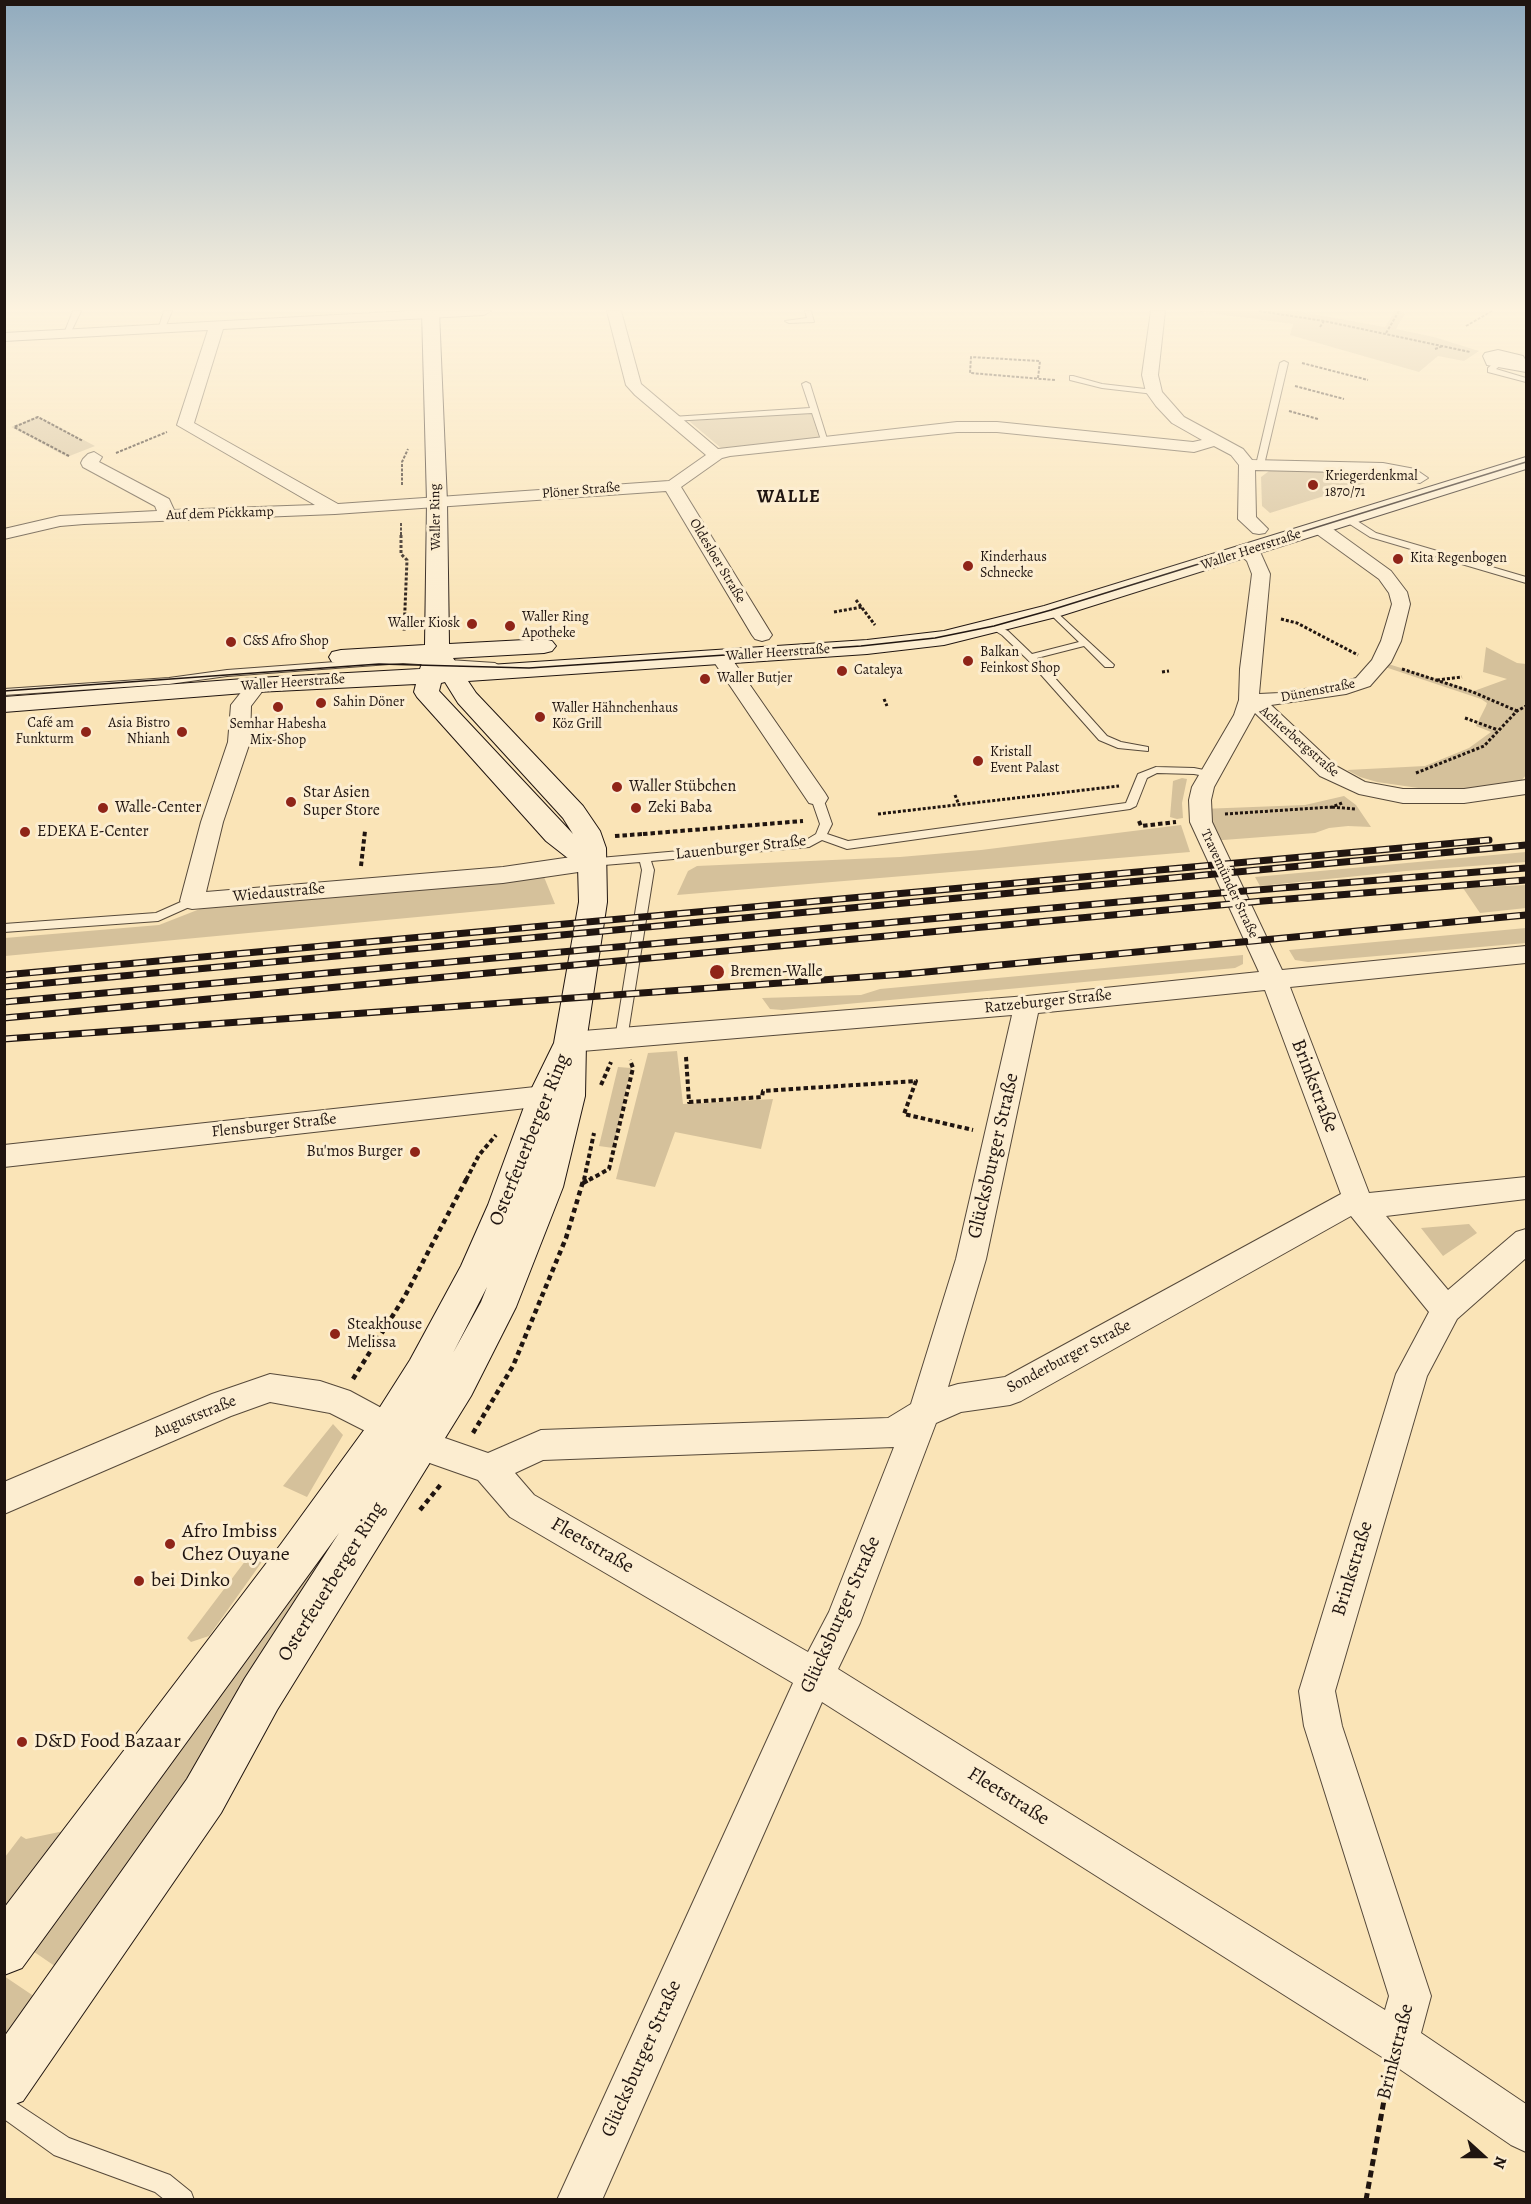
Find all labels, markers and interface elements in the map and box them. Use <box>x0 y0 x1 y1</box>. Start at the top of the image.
place label: Kriegerdenkmal 1870/71 <box>1325 469 1418 502</box>
marker: Kriegerdenkmal 1870/71 <box>1306 478 1320 492</box>
street label: Plöner Straße <box>541 479 621 503</box>
street label: Waller Ring <box>427 483 445 551</box>
district label: WALLE <box>757 487 821 509</box>
street label: Auf dem Pickkamp <box>166 504 274 524</box>
street label: Oldesloer Straße <box>685 516 749 606</box>
street label: Waller Heerstraße <box>1199 526 1303 574</box>
place label: Kinderhaus Schnecke <box>980 550 1047 582</box>
place label: Kita Regenbogen <box>1410 551 1507 567</box>
marker: Kita Regenbogen <box>1391 552 1405 566</box>
marker: Kinderhaus Schnecke <box>961 559 975 573</box>
place label: Waller Ring Apotheke <box>522 610 589 642</box>
place label: Waller Kiosk <box>388 616 460 632</box>
marker: Waller Kiosk <box>465 617 479 631</box>
marker: Waller Ring Apotheke <box>503 619 517 633</box>
place label: C&S Afro Shop <box>243 634 329 650</box>
marker: C&S Afro Shop <box>224 635 238 649</box>
street label: Waller Heerstraße <box>725 641 831 665</box>
place label: Balkan Feinkost Shop <box>980 645 1060 678</box>
marker: Balkan Feinkost Shop <box>961 654 975 668</box>
place label: Cataleya <box>854 663 903 679</box>
marker: Cataleya <box>835 664 849 678</box>
street label: Waller Heerstraße <box>240 671 346 695</box>
place label: Waller Butjer <box>717 671 792 687</box>
marker: Waller Butjer <box>698 672 712 686</box>
street label: Dünenstraße <box>1279 676 1357 706</box>
place label: Sahin Döner <box>333 695 405 711</box>
marker: Sahin Döner <box>314 696 328 710</box>
marker: Semhar Habesha Mix-Shop <box>271 700 285 714</box>
place label: Waller Hähnchenhaus Köz Grill <box>552 701 678 734</box>
street label: Achterbergstraße <box>1256 703 1342 781</box>
marker: Waller Hähnchenhaus Köz Grill <box>533 710 547 724</box>
place label: Café am Funkturm <box>15 716 74 748</box>
place label: Asia Bistro Nhianh <box>108 716 170 748</box>
place label: Semhar Habesha Mix-Shop <box>229 717 327 750</box>
marker: Café am Funkturm <box>79 725 93 739</box>
marker: Asia Bistro Nhianh <box>175 725 189 739</box>
place label: Kristall Event Palast <box>990 745 1059 778</box>
marker: Kristall Event Palast <box>971 754 985 768</box>
place label: Waller Stübchen <box>629 777 736 797</box>
marker: Waller Stübchen <box>610 780 624 794</box>
place label: Star Asien Super Store <box>303 783 380 821</box>
marker: Star Asien Super Store <box>284 795 298 809</box>
place label: Walle-Center <box>115 798 201 818</box>
place label: Zeki Baba <box>648 798 712 818</box>
marker: Walle-Center <box>96 801 110 815</box>
marker: Zeki Baba <box>629 801 643 815</box>
place label: EDEKA E-Center <box>37 822 149 842</box>
marker: EDEKA E-Center <box>18 825 32 839</box>
street label: Travemünder Straße <box>1196 827 1262 941</box>
street label: Lauenburger Straße <box>675 832 807 864</box>
street label: Wiedaustraße <box>232 879 326 907</box>
place label: Bremen-Walle <box>730 962 823 982</box>
marker: Bremen-Walle <box>708 963 726 981</box>
street label: Ratzeburger Straße <box>983 986 1113 1018</box>
street label: Brinkstraße <box>1285 1036 1343 1136</box>
street label: Osterfeuerberger Ring <box>484 1050 576 1230</box>
street label: Glücksburger Straße <box>963 1071 1025 1241</box>
street label: Flensburger Straße <box>211 1110 337 1142</box>
place label: Bu'mos Burger <box>306 1142 403 1162</box>
marker: Bu'mos Burger <box>408 1145 422 1159</box>
place label: Steakhouse Melissa <box>347 1315 422 1353</box>
street label: Sonderburger Straße <box>1004 1316 1134 1398</box>
marker: Steakhouse Melissa <box>328 1327 342 1341</box>
street label: Auguststraße <box>151 1392 239 1442</box>
street label: Osterfeuerberger Ring <box>273 1498 391 1666</box>
street label: Fleetstraße <box>546 1513 638 1579</box>
street label: Brinkstraße <box>1327 1519 1379 1619</box>
place label: Afro Imbiss Chez Ouyane <box>182 1520 290 1567</box>
street label: Glücksburger Straße <box>796 1533 886 1697</box>
marker: Afro Imbiss Chez Ouyane <box>163 1537 177 1551</box>
place label: bei Dinko <box>151 1569 230 1593</box>
marker: bei Dinko <box>132 1574 146 1588</box>
place label: D&D Food Bazaar <box>34 1730 181 1754</box>
marker: D&D Food Bazaar <box>15 1735 29 1749</box>
street label: Fleetstraße <box>963 1762 1053 1832</box>
street label: Glücksburger Straße <box>597 1977 687 2141</box>
street label: Brinkstraße <box>1372 2001 1420 2103</box>
north arrow <box>1453 2126 1513 2186</box>
text: N <box>1487 2153 1512 2172</box>

